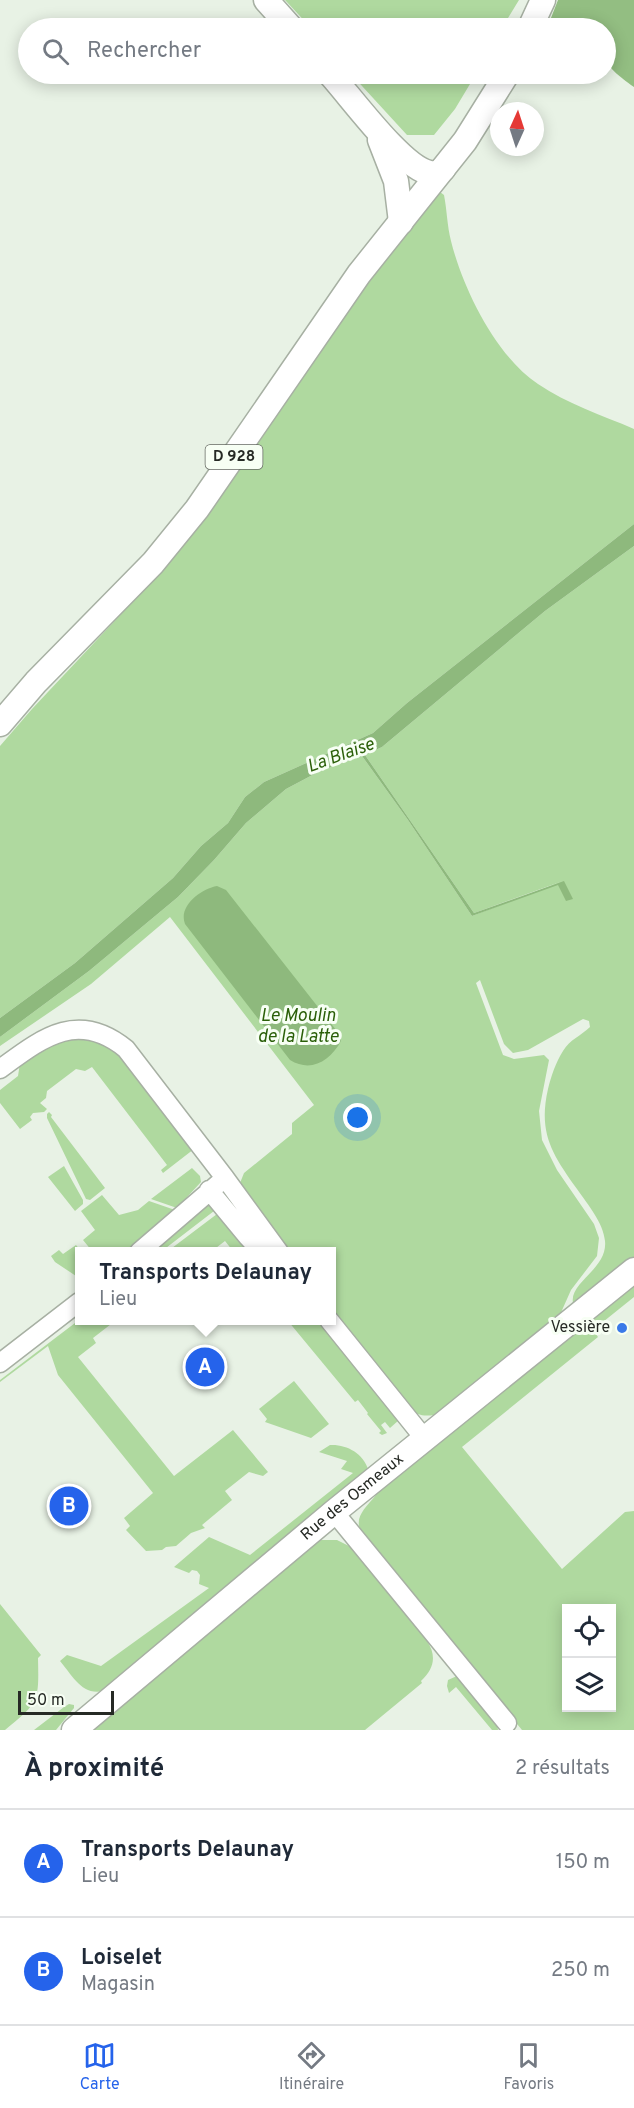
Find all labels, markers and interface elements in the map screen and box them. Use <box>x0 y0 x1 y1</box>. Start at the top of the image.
search box <box>18 18 616 84</box>
icon: search <box>39 35 72 68</box>
text: Rechercher <box>87 38 201 65</box>
north arrow <box>490 102 544 156</box>
road number: D 928 <box>206 445 262 469</box>
water label: La Blaise <box>304 733 378 779</box>
water label: Le Moulin de la Latte <box>257 1005 339 1049</box>
your location <box>343 1103 372 1132</box>
popup <box>75 1247 336 1325</box>
text: Transports Delaunay <box>99 1260 312 1287</box>
text: Lieu <box>99 1287 137 1313</box>
place label: Vessière <box>551 1318 610 1338</box>
marker: Vessière <box>615 1321 629 1335</box>
pin: A <box>186 1344 224 1390</box>
street label: Rue des Osmeaux <box>297 1449 408 1545</box>
pin: B <box>50 1484 88 1528</box>
map controls <box>562 1604 616 1712</box>
button: locate <box>562 1604 616 1658</box>
button: layers <box>562 1658 616 1712</box>
scale bar <box>18 1688 114 1716</box>
text: 50 m <box>27 1691 65 1711</box>
text: À proximité <box>24 1753 164 1786</box>
text: 2 résultats <box>515 1756 610 1782</box>
text: Transports Delaunay <box>81 1837 294 1864</box>
text: A <box>36 1850 51 1876</box>
text: 150 m <box>556 1850 610 1876</box>
text: Lieu <box>81 1864 119 1890</box>
text: Loiselet <box>81 1945 162 1972</box>
text: B <box>37 1958 50 1984</box>
text: 250 m <box>551 1958 610 1984</box>
text: Magasin <box>81 1972 155 1998</box>
tab: Carte <box>80 2039 120 2095</box>
tab: Itinéraire <box>279 2039 344 2095</box>
tab: Favoris <box>503 2039 554 2095</box>

